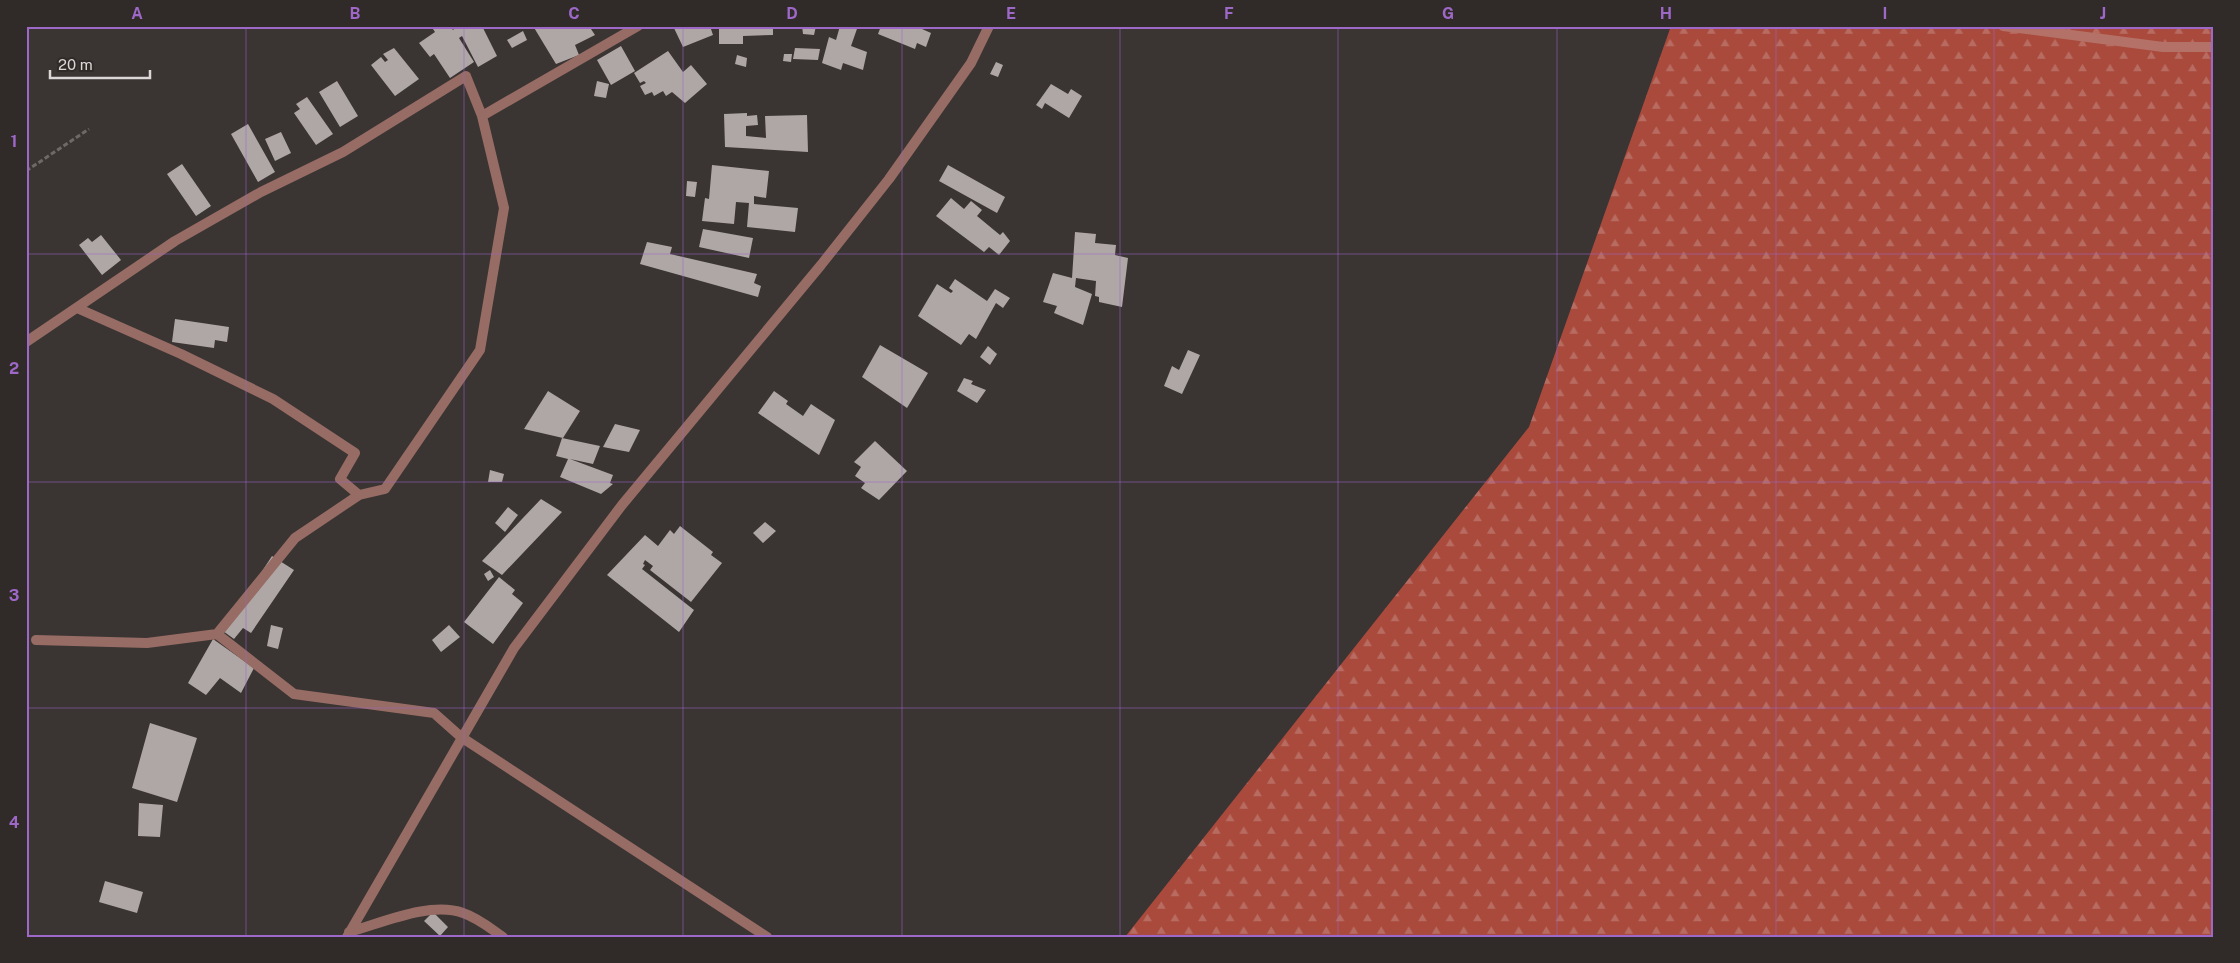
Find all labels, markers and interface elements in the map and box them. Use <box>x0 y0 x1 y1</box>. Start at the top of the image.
text: A <box>131 4 143 23</box>
text: B <box>350 4 361 23</box>
text: C <box>568 4 580 23</box>
text: D <box>786 4 798 23</box>
text: E <box>1006 4 1016 23</box>
text: F <box>1224 4 1234 23</box>
text: G <box>1442 4 1454 23</box>
text: H <box>1660 4 1672 23</box>
text: I <box>1883 4 1887 23</box>
text: J <box>2100 4 2106 23</box>
scale bar <box>50 48 150 80</box>
text: 20 m <box>58 56 93 73</box>
text: 1 <box>11 132 17 151</box>
text: 2 <box>9 359 19 378</box>
text: 3 <box>9 586 19 605</box>
text: 4 <box>9 813 20 832</box>

